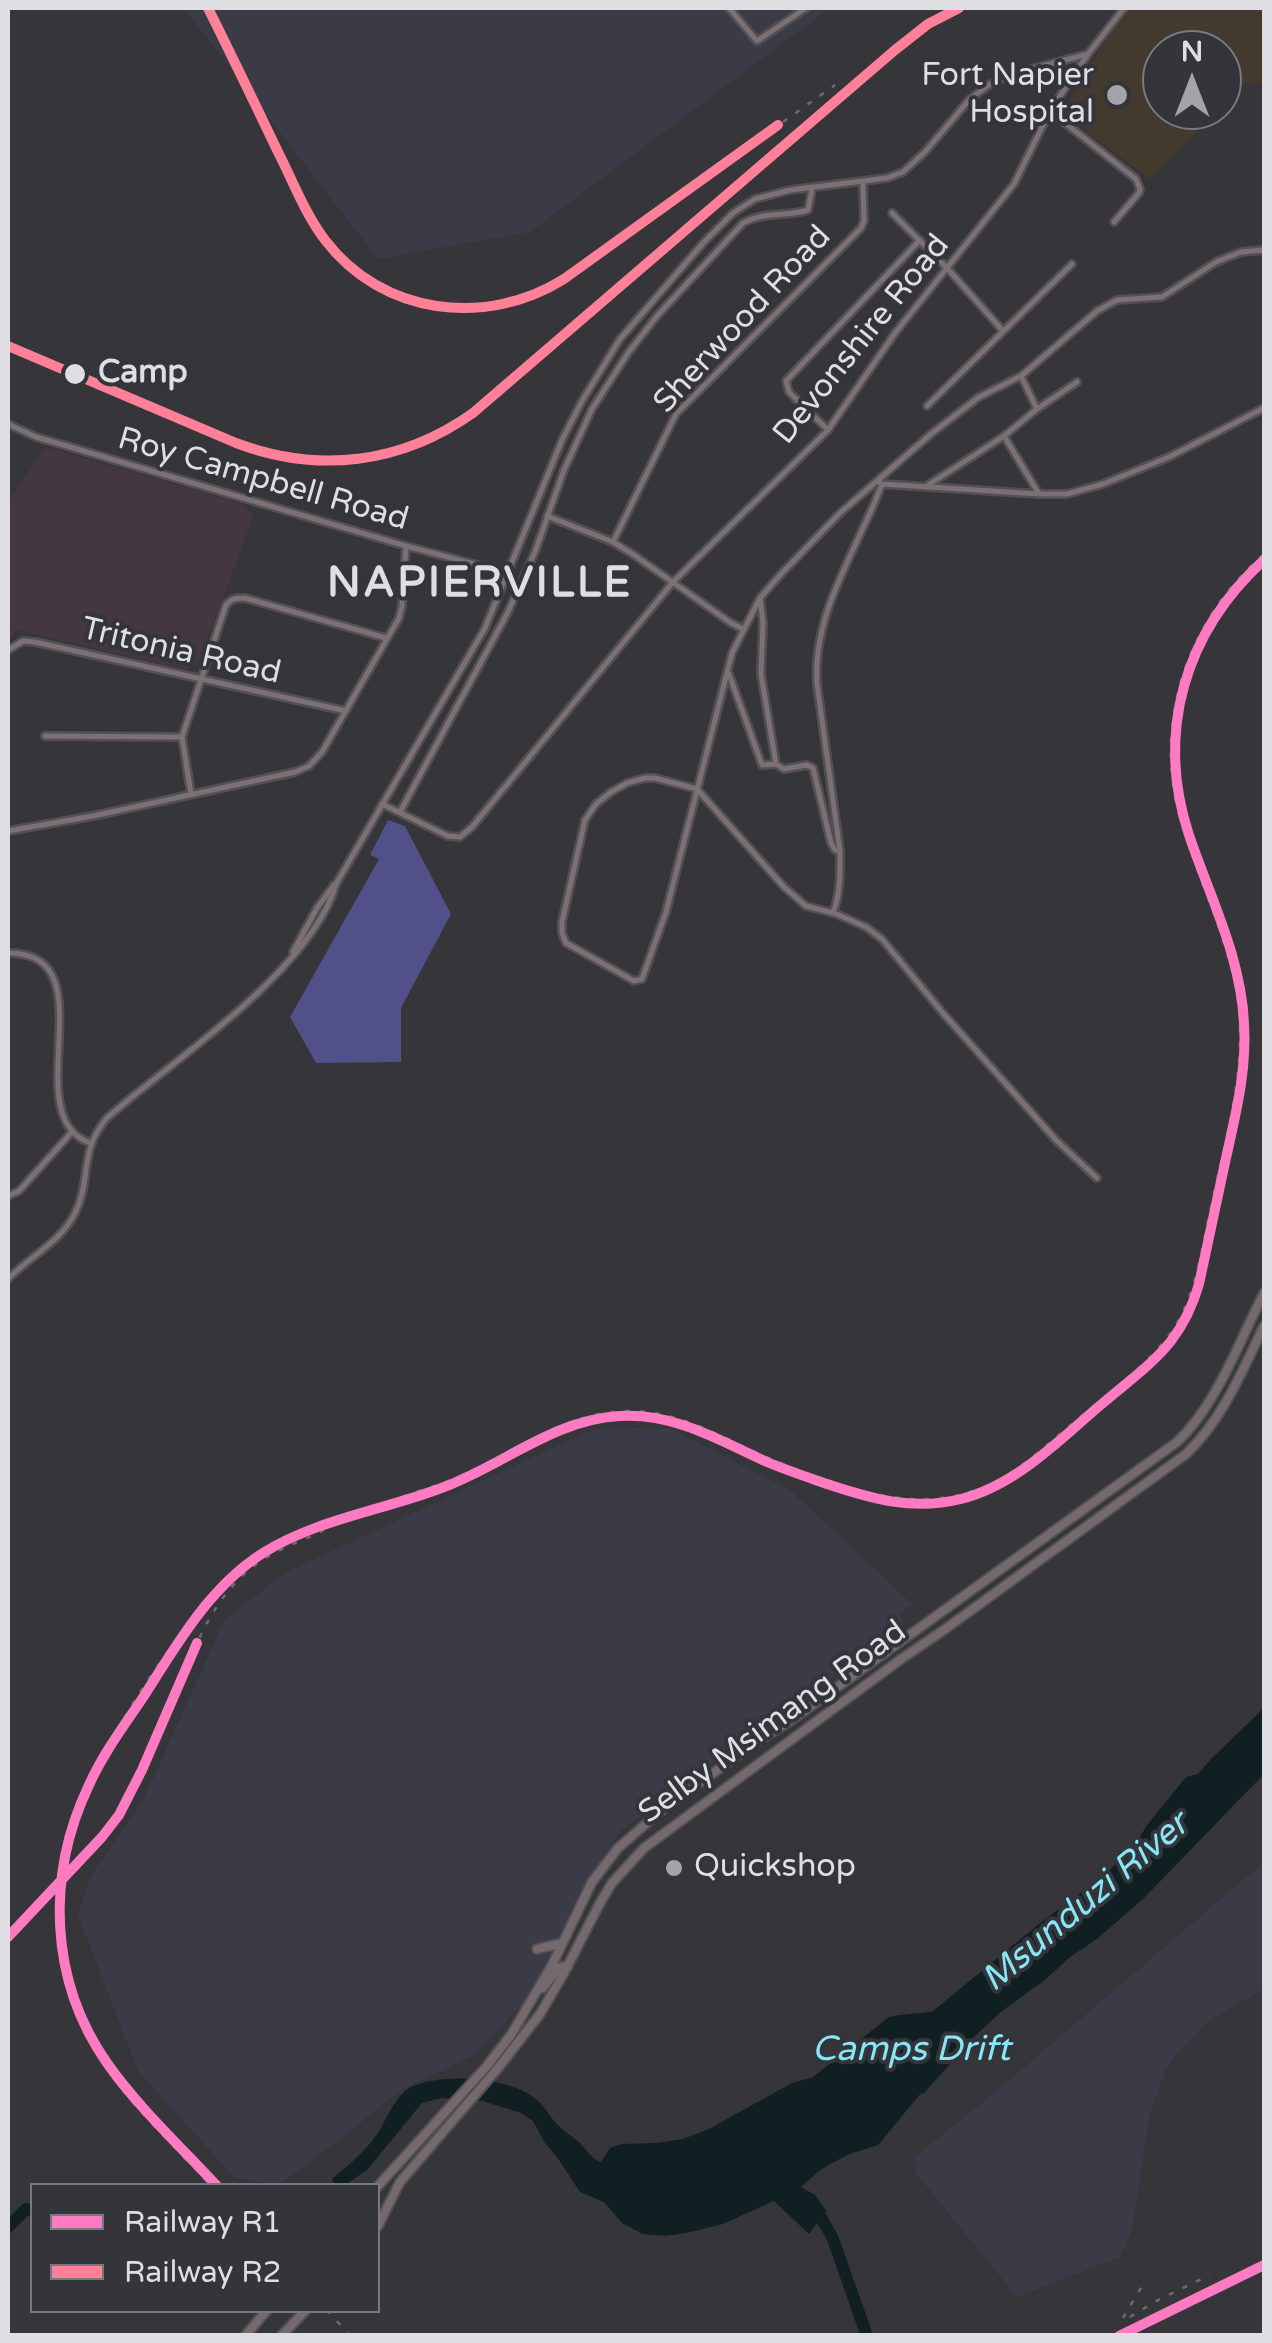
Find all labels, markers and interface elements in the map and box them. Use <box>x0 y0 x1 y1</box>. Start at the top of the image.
north arrow <box>1142 30 1242 130</box>
text: N <box>1181 35 1203 69</box>
place label: Fort Napier Hospital <box>921 58 1094 133</box>
marker: Fort Napier Hospital <box>1104 82 1130 108</box>
street label: Sherwood Road <box>646 218 840 422</box>
street label: Devonshire Road <box>766 227 958 453</box>
place label: Camp <box>98 355 188 393</box>
marker: Camp <box>62 361 88 387</box>
street label: Roy Campbell Road <box>113 420 413 540</box>
district label: NAPIERVILLE <box>327 560 633 610</box>
street label: Tritonia Road <box>78 610 284 694</box>
street label: Selby Msimang Road <box>632 1613 914 1833</box>
water label: Msunduzi River <box>974 1804 1198 2002</box>
place label: Quickshop <box>694 1849 856 1887</box>
marker: Quickshop <box>663 1857 685 1879</box>
water label: Camps Drift <box>812 2030 1010 2072</box>
legend <box>30 2183 380 2313</box>
text: Railway R1 <box>124 2204 281 2241</box>
text: Railway R2 <box>124 2254 281 2291</box>

